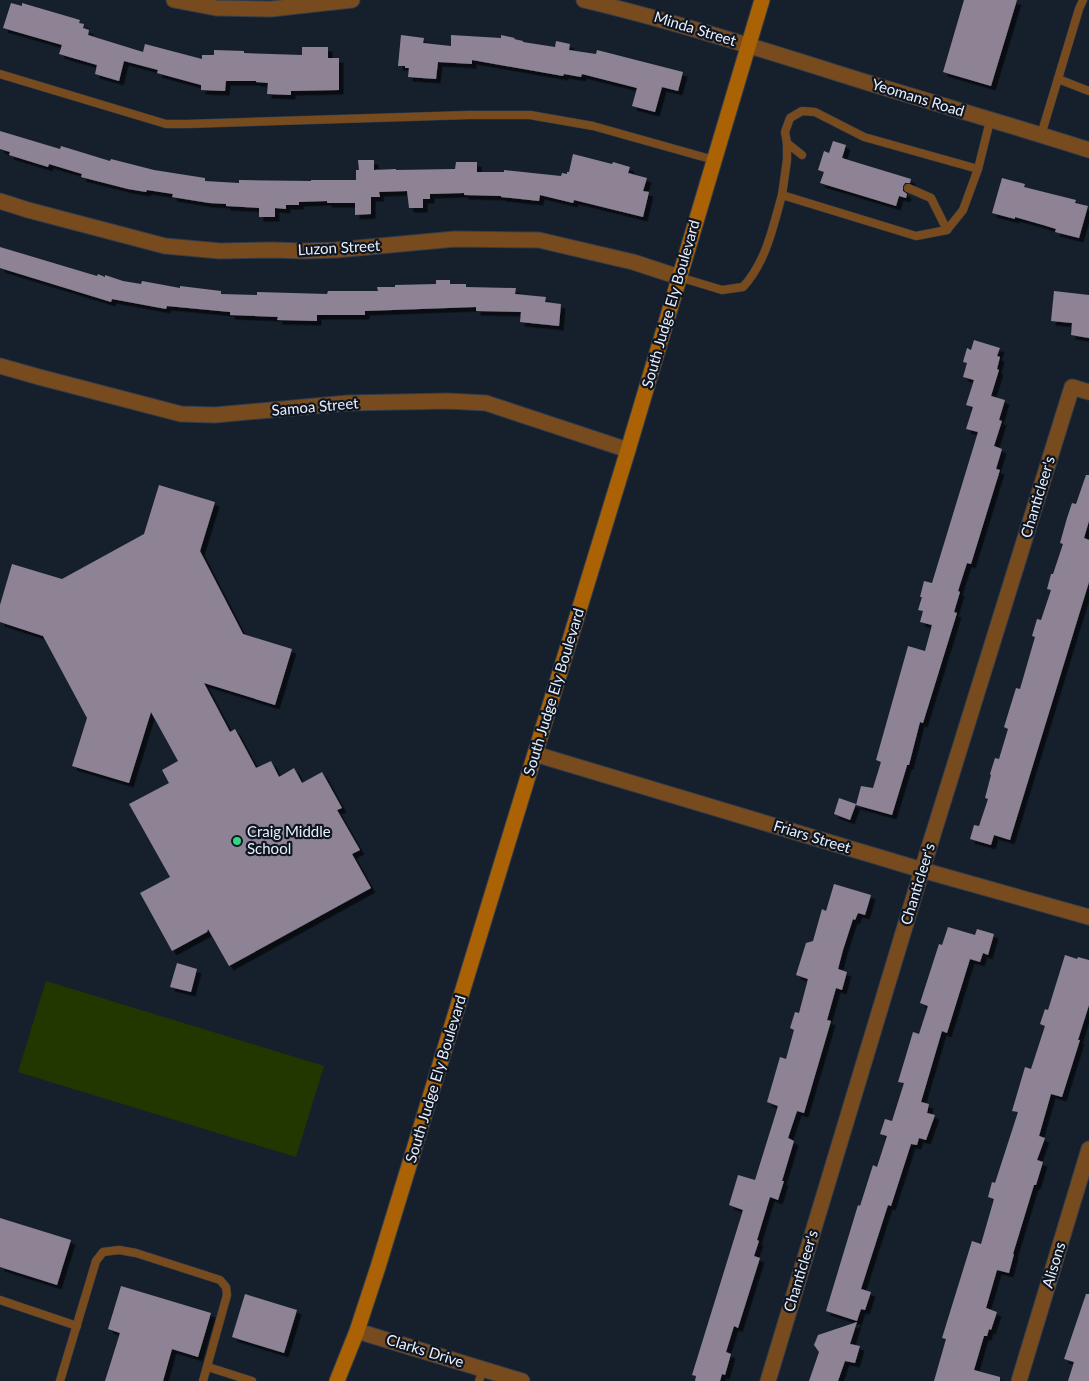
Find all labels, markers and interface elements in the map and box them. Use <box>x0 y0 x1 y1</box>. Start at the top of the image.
street label: Minda Street <box>652 7 739 49</box>
street label: Yeomans Road <box>870 74 967 120</box>
street label: South Judge Ely Boulevard <box>637 218 703 390</box>
street label: Luzon Street <box>297 236 381 258</box>
street label: Samoa Street <box>271 393 360 419</box>
street label: Chanticleer's <box>1016 454 1058 540</box>
street label: South Judge Ely Boulevard <box>519 606 587 778</box>
street label: Friars Street <box>772 816 854 856</box>
place label: Craig Middle School <box>247 822 331 857</box>
marker: Craig Middle School <box>231 835 243 847</box>
street label: Chanticleer's <box>896 841 938 927</box>
street label: South Judge Ely Boulevard <box>401 993 469 1165</box>
street label: Chanticleer's <box>779 1228 821 1314</box>
street label: Alisons <box>1038 1240 1069 1290</box>
street label: Clarks Drive <box>384 1330 466 1370</box>

